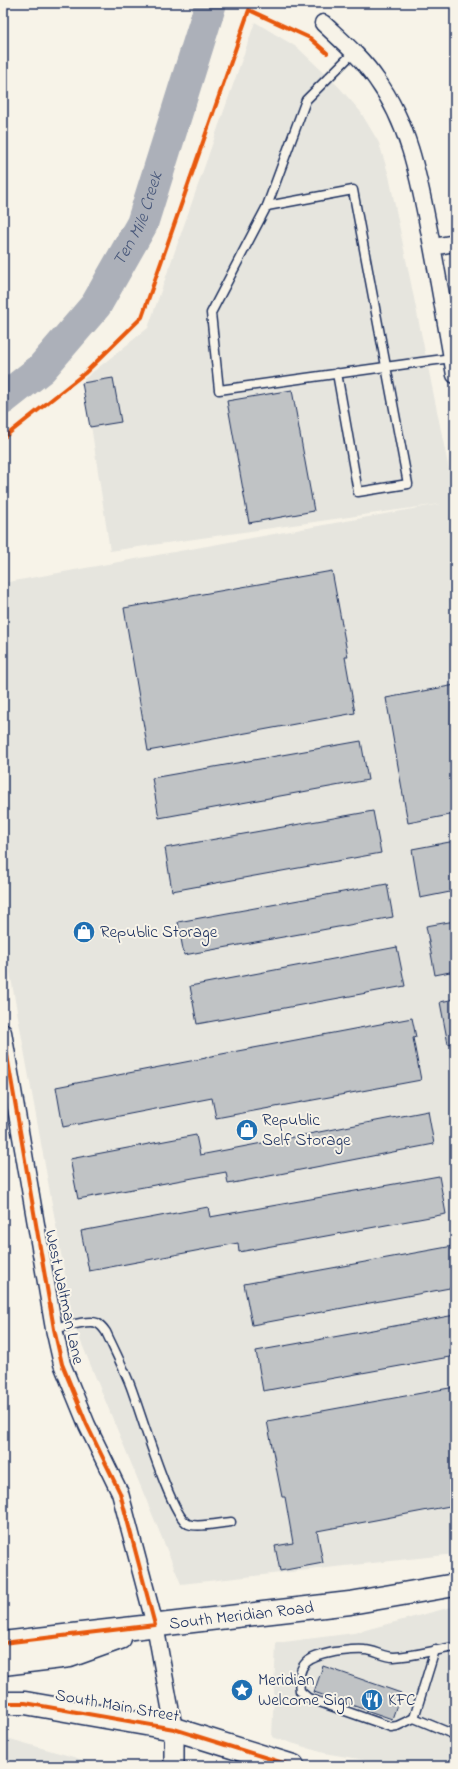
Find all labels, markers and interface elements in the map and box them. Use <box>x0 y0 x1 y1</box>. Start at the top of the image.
water label: Ten Mile Creek <box>107 168 171 272</box>
shop icon: Republic Storage <box>71 919 97 945</box>
place label: Republic Storage <box>100 920 218 947</box>
place label: Republic Self Storage <box>262 1108 351 1155</box>
shop icon: Republic Self Storage <box>234 1117 260 1143</box>
street label: West Waltman Lane <box>38 1227 91 1367</box>
street label: South Meridian Road <box>168 1595 315 1636</box>
place label: Meridian Welcome Sign <box>258 1668 353 1715</box>
place icon: Meridian Welcome Sign <box>229 1677 255 1703</box>
street label: South Main Street <box>53 1683 181 1729</box>
restaurant icon: KFC <box>359 1687 385 1713</box>
place label: KFC <box>388 1688 415 1713</box>

